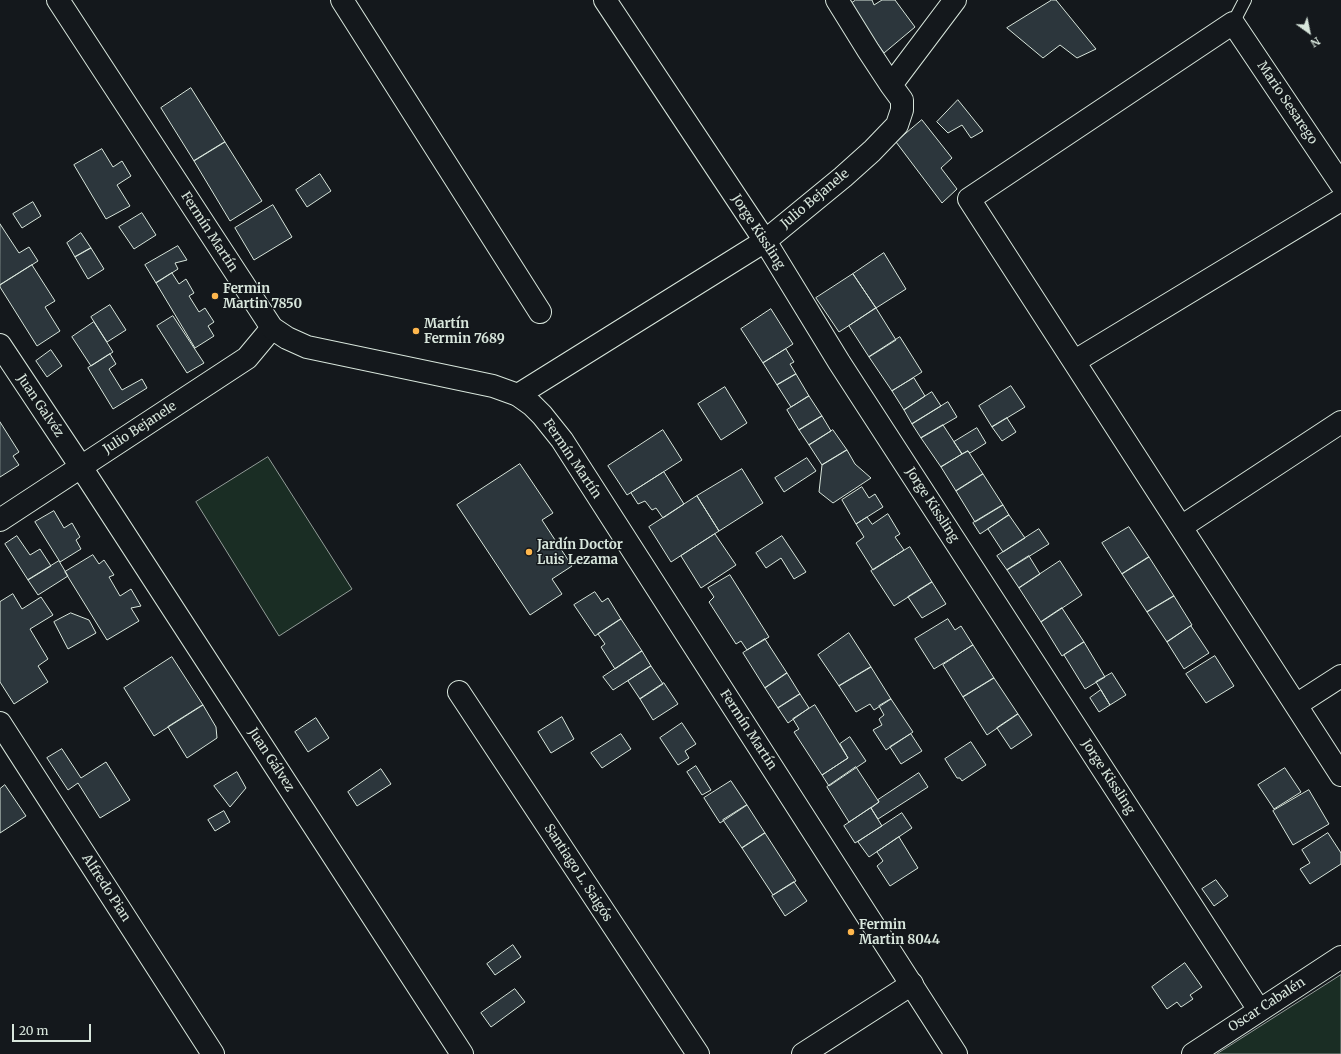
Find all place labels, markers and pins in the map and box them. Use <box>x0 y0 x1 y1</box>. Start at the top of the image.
place label: Fermin Martin 7850 <box>223 281 302 312</box>
marker: Fermin Martin 7850 <box>210 291 220 301</box>
place label: Martín Fermin 7689 <box>424 316 505 347</box>
marker: Martín Fermin 7689 <box>411 326 421 336</box>
place label: Jardín Doctor Luis Lezama <box>537 537 623 568</box>
marker: Jardín Doctor Luis Lezama <box>524 547 534 557</box>
place label: Fermin Martin 8044 <box>859 917 940 948</box>
marker: Fermin Martin 8044 <box>846 927 856 937</box>

